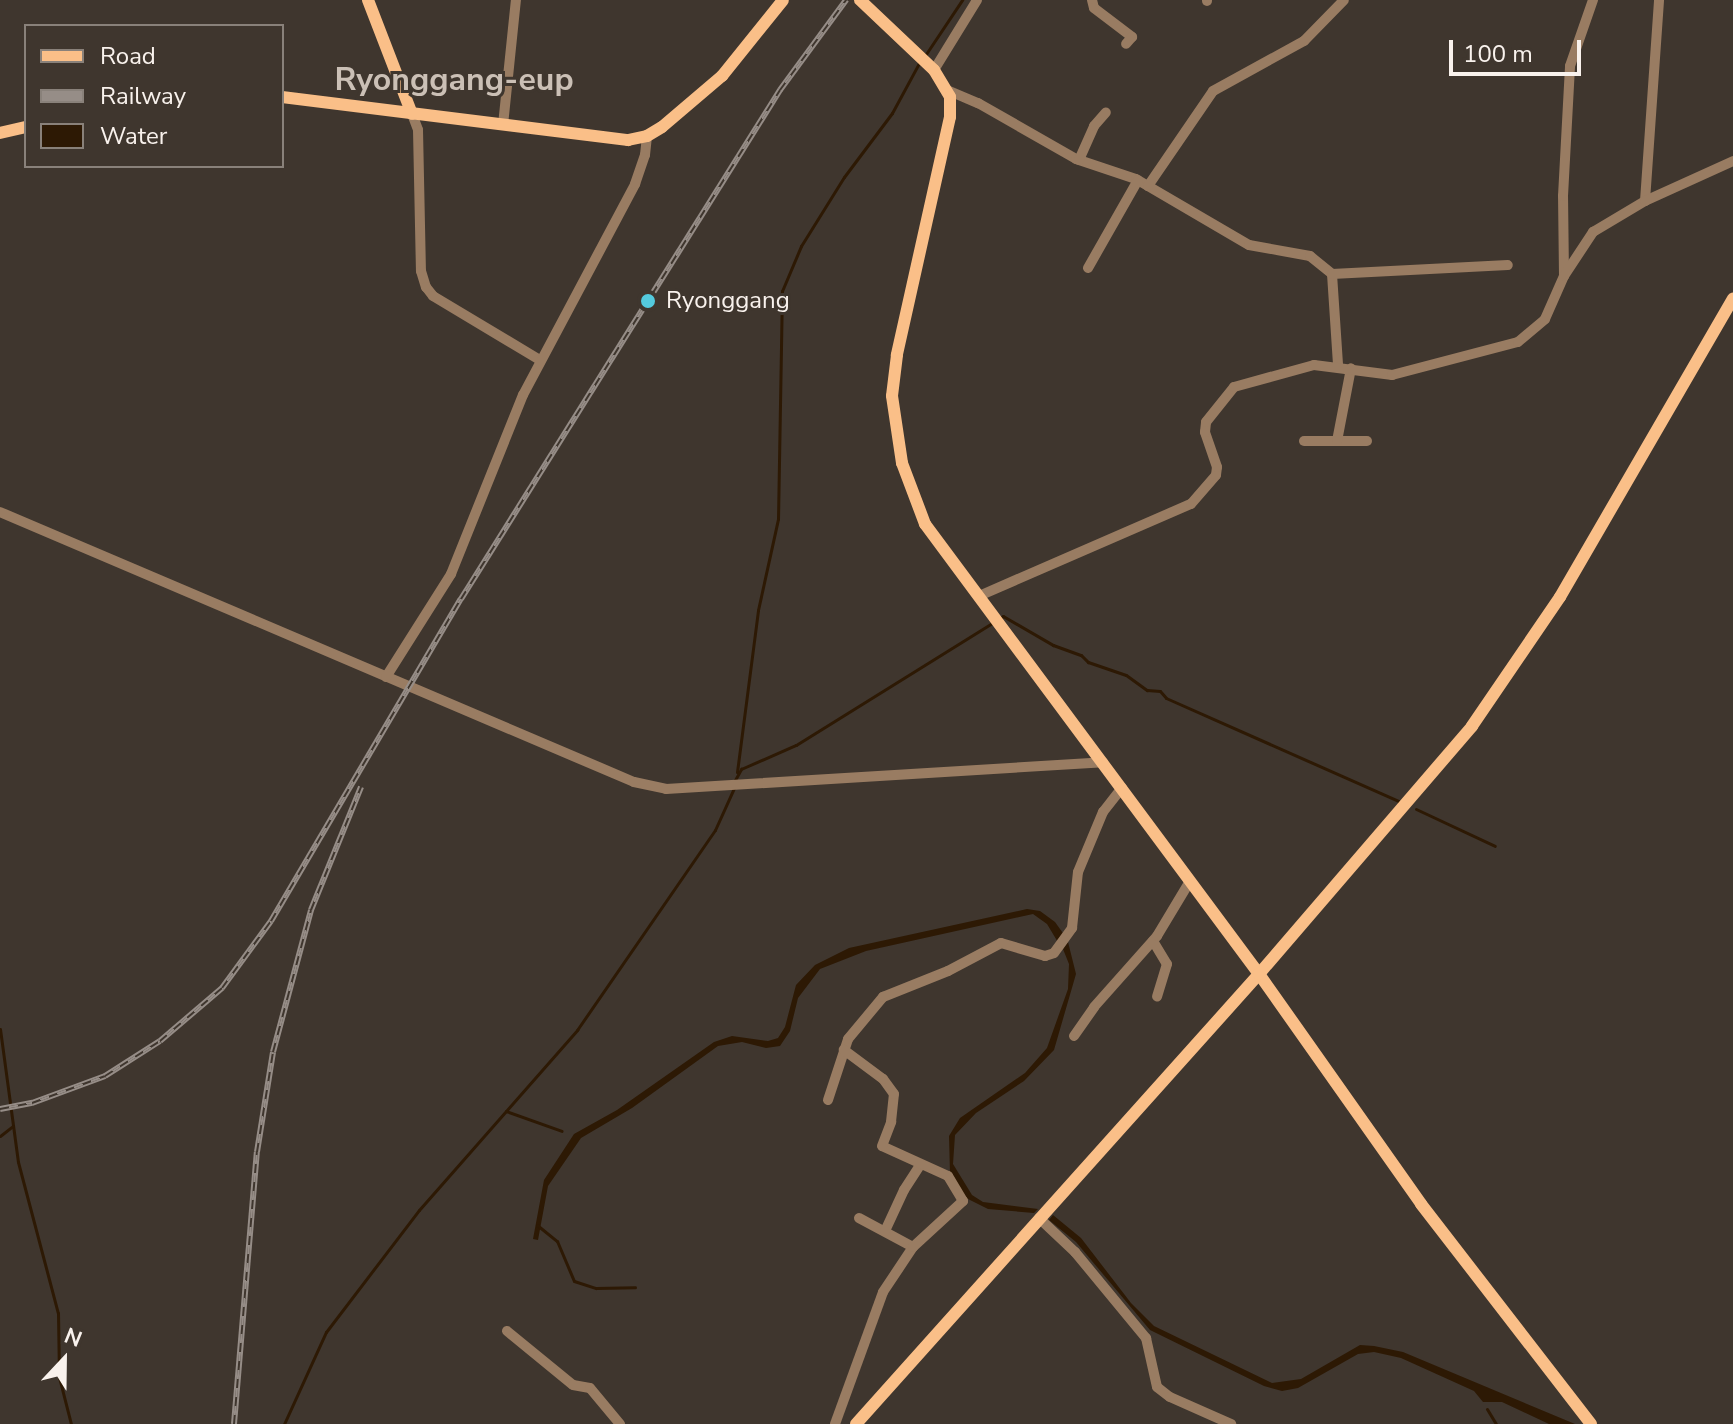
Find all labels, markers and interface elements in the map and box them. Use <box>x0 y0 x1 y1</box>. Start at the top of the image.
legend <box>24 24 284 168</box>
scale bar <box>1453 24 1585 74</box>
text: 100 m <box>1463 38 1533 70</box>
text: Road <box>100 40 156 72</box>
district label: Ryonggang-eup <box>334 61 574 99</box>
text: Railway <box>100 80 186 112</box>
text: Water <box>100 120 167 152</box>
place label: Ryonggang <box>666 287 790 315</box>
marker: Ryonggang <box>637 290 659 312</box>
north arrow <box>24 1320 104 1400</box>
text: N <box>60 1321 86 1355</box>

